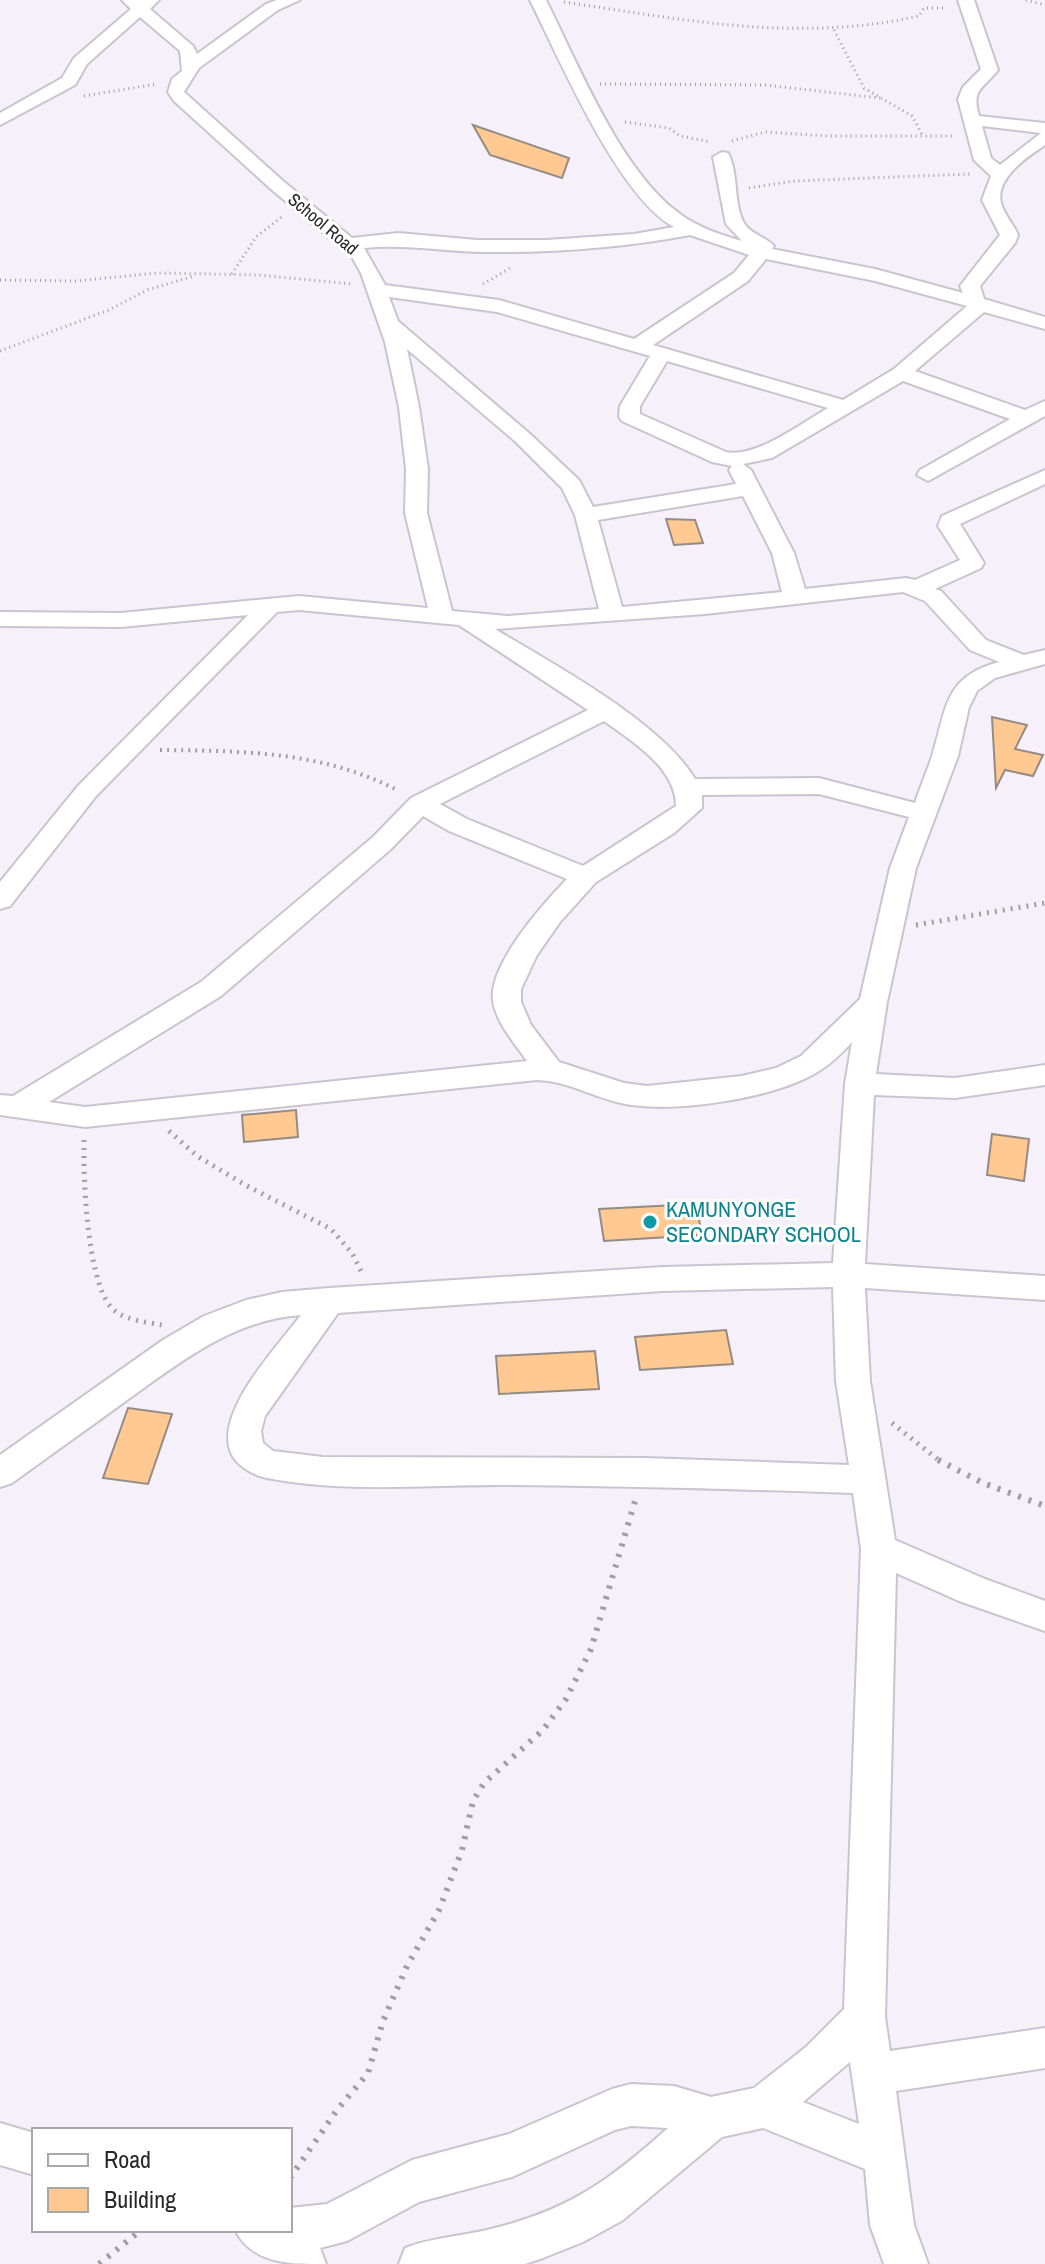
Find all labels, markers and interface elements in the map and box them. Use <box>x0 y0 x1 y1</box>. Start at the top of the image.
street label: School Road <box>283 187 364 260</box>
place label: KAMUNYONGE SECONDARY SCHOOL <box>666 1194 861 1249</box>
marker: KAMUNYONGE SECONDARY SCHOOL <box>641 1213 659 1231</box>
legend <box>32 2128 292 2232</box>
text: Road <box>104 2143 151 2175</box>
text: Building <box>104 2183 176 2215</box>

